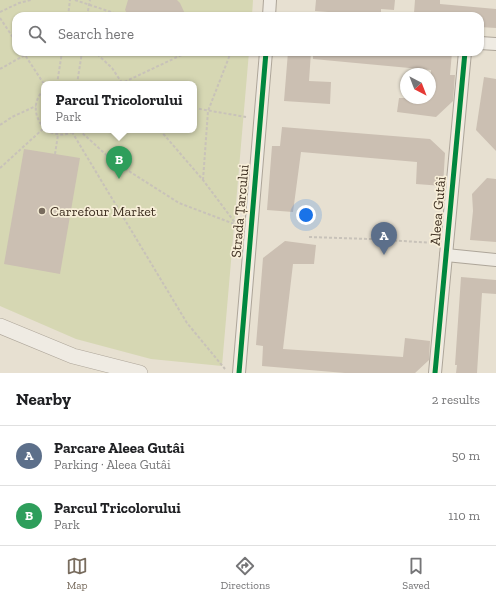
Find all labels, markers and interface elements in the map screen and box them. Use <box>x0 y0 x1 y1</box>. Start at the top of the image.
search box <box>12 12 484 56</box>
icon: search <box>26 23 48 45</box>
text: Search here <box>58 25 134 43</box>
north arrow <box>400 68 436 104</box>
popup <box>41 81 197 133</box>
text: Parcul Tricolorului <box>56 91 182 109</box>
text: Park <box>56 109 81 124</box>
pin: B <box>106 146 132 179</box>
street label: Strada Țarcului <box>227 164 253 258</box>
street label: Aleea Gutâi <box>427 176 449 246</box>
place label: Carrefour Market <box>50 203 157 220</box>
your location <box>296 205 316 225</box>
marker: Carrefour Market <box>37 206 47 216</box>
pin: A <box>371 222 397 255</box>
text: Nearby <box>16 389 71 409</box>
text: 2 results <box>432 392 480 407</box>
text: Parcare Aleea Gutâi <box>54 439 185 457</box>
text: A <box>25 448 33 463</box>
text: 50 m <box>452 448 480 463</box>
text: Parking · Aleea Gutâi <box>54 457 171 472</box>
text: Parcul Tricolorului <box>54 499 181 517</box>
text: B <box>25 508 33 523</box>
text: 110 m <box>448 508 480 523</box>
text: Park <box>54 517 80 532</box>
tab: Map <box>66 555 88 592</box>
tab: Directions <box>220 555 270 592</box>
tab: Saved <box>402 555 430 592</box>

